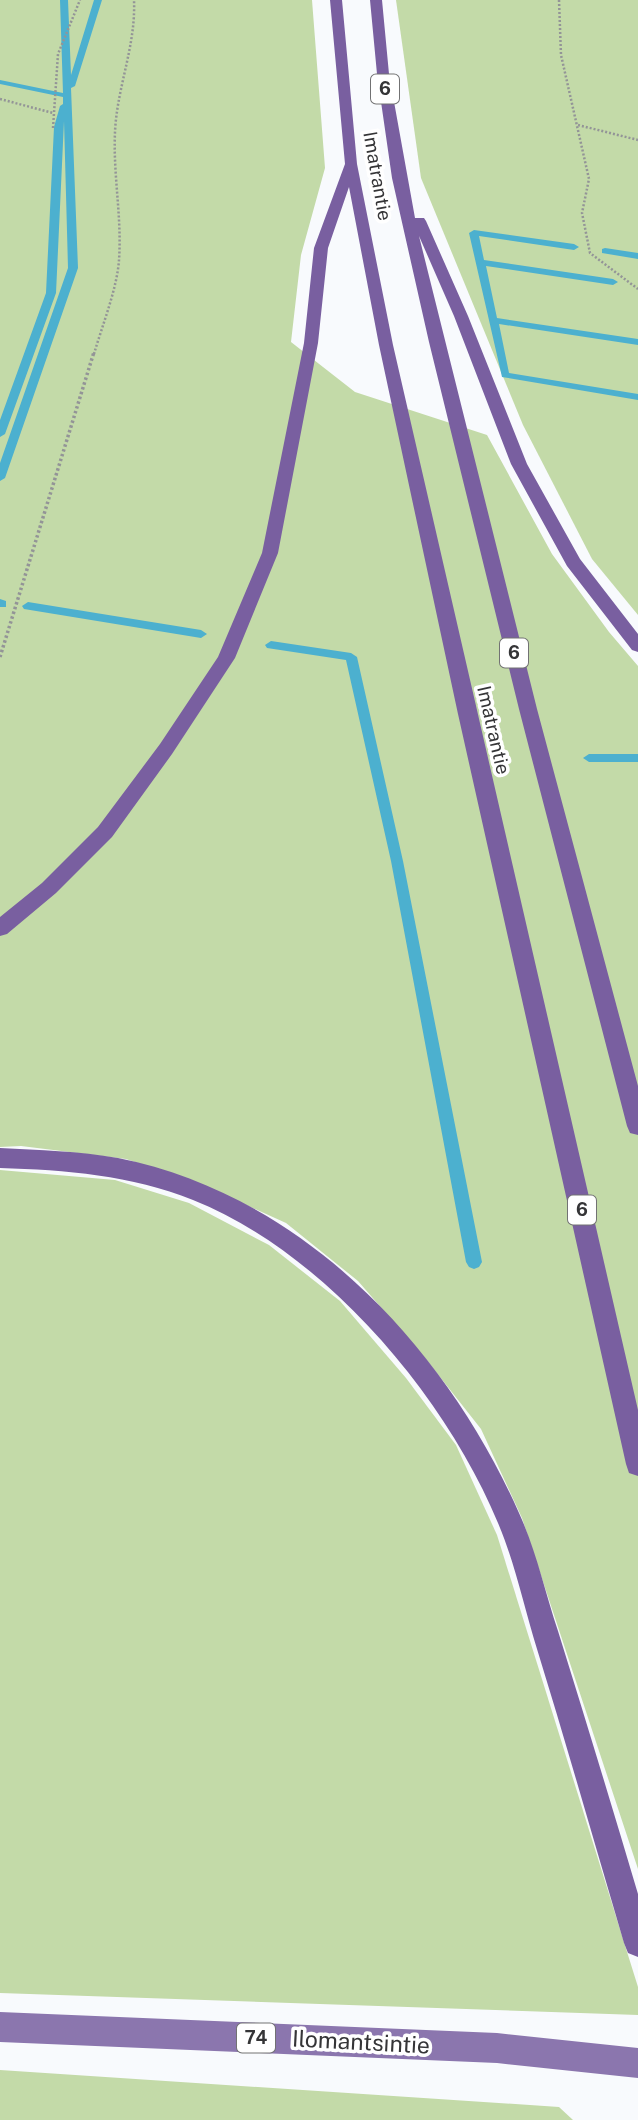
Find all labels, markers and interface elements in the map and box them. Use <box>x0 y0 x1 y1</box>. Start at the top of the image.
road number: 6 <box>371 74 399 104</box>
street label: Imatrantie <box>359 130 397 222</box>
road number: 6 <box>500 638 528 668</box>
street label: Imatrantie <box>473 684 515 776</box>
road number: 6 <box>568 1196 596 1224</box>
road number: 74 <box>237 2024 275 2052</box>
street label: Ilomantsintie <box>291 2024 431 2059</box>

